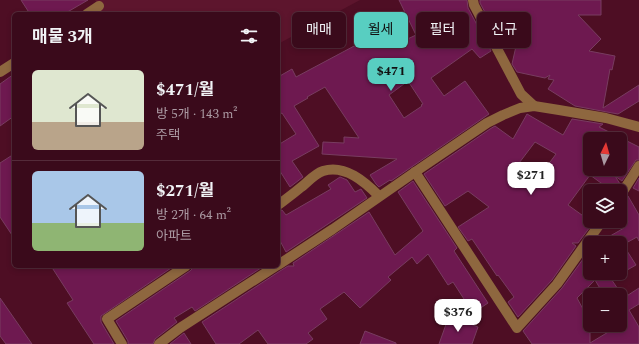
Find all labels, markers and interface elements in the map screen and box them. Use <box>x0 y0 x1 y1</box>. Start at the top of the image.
chip: 매매 <box>292 12 346 48</box>
chip: 월세 <box>354 12 408 48</box>
chip: 필터 <box>416 12 469 48</box>
chip: 신규 <box>477 12 531 48</box>
text: 매물 3개 <box>32 24 93 50</box>
icon: filters <box>238 25 260 47</box>
pin: $471 <box>367 58 415 92</box>
text: $471 <box>376 61 406 81</box>
text: $471/월 <box>156 77 214 103</box>
icon: home <box>64 86 112 134</box>
text: 방 5개 · 143 m² <box>156 104 237 124</box>
text: 주택 <box>156 125 180 145</box>
north arrow <box>583 132 627 176</box>
map controls <box>583 132 627 332</box>
pin: $271 <box>507 162 555 196</box>
text: $271 <box>516 165 546 185</box>
text: $271/월 <box>156 178 214 204</box>
button: layers <box>583 184 627 228</box>
icon: home <box>64 187 112 235</box>
text: 방 2개 · 64 m² <box>156 205 231 225</box>
text: 아파트 <box>156 226 192 246</box>
button: + <box>583 236 627 280</box>
button: − <box>583 288 627 332</box>
pin: $376 <box>434 299 482 333</box>
text: $376 <box>443 302 473 322</box>

